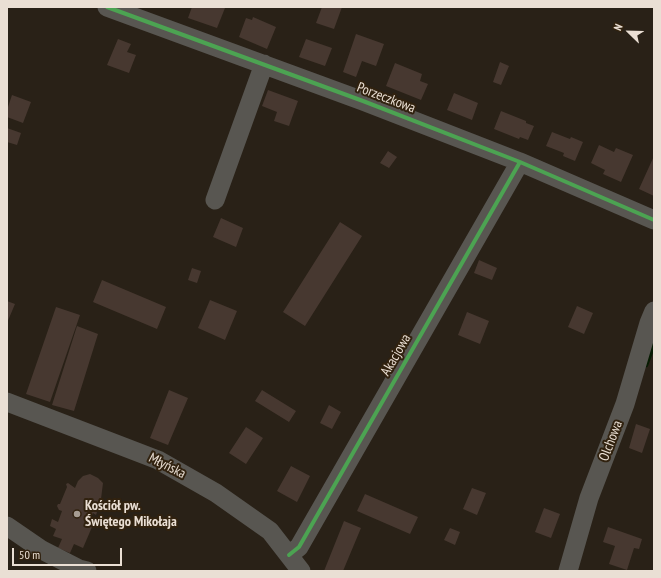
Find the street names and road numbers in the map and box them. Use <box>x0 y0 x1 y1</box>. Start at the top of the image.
street label: Porzeczkowa <box>354 79 418 117</box>
street label: Akacjowa <box>377 331 415 379</box>
street label: Olchowa <box>596 418 626 464</box>
street label: Młyńska <box>146 450 188 482</box>

